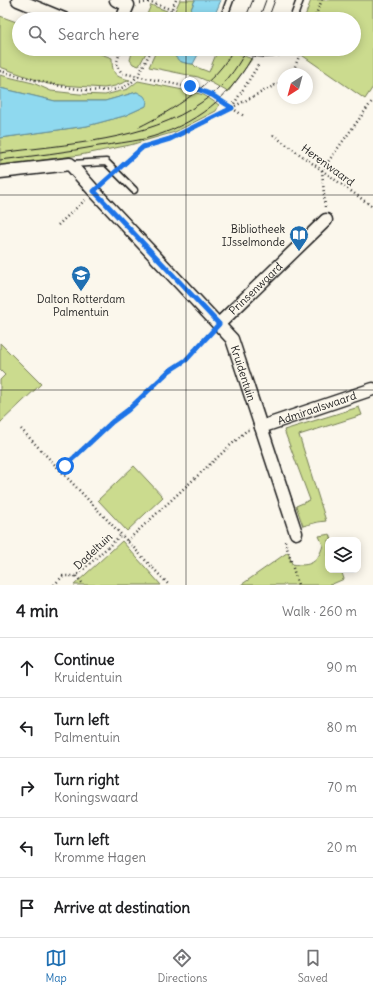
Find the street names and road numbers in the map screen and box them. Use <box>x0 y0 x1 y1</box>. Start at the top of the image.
street label: Herenwaard <box>299 141 358 189</box>
street label: Prinsenwaard <box>226 259 286 318</box>
street label: Kruidentuin <box>228 344 259 403</box>
street label: Admiraalswaard <box>276 388 358 428</box>
street label: Dadeltuin <box>71 530 115 572</box>

